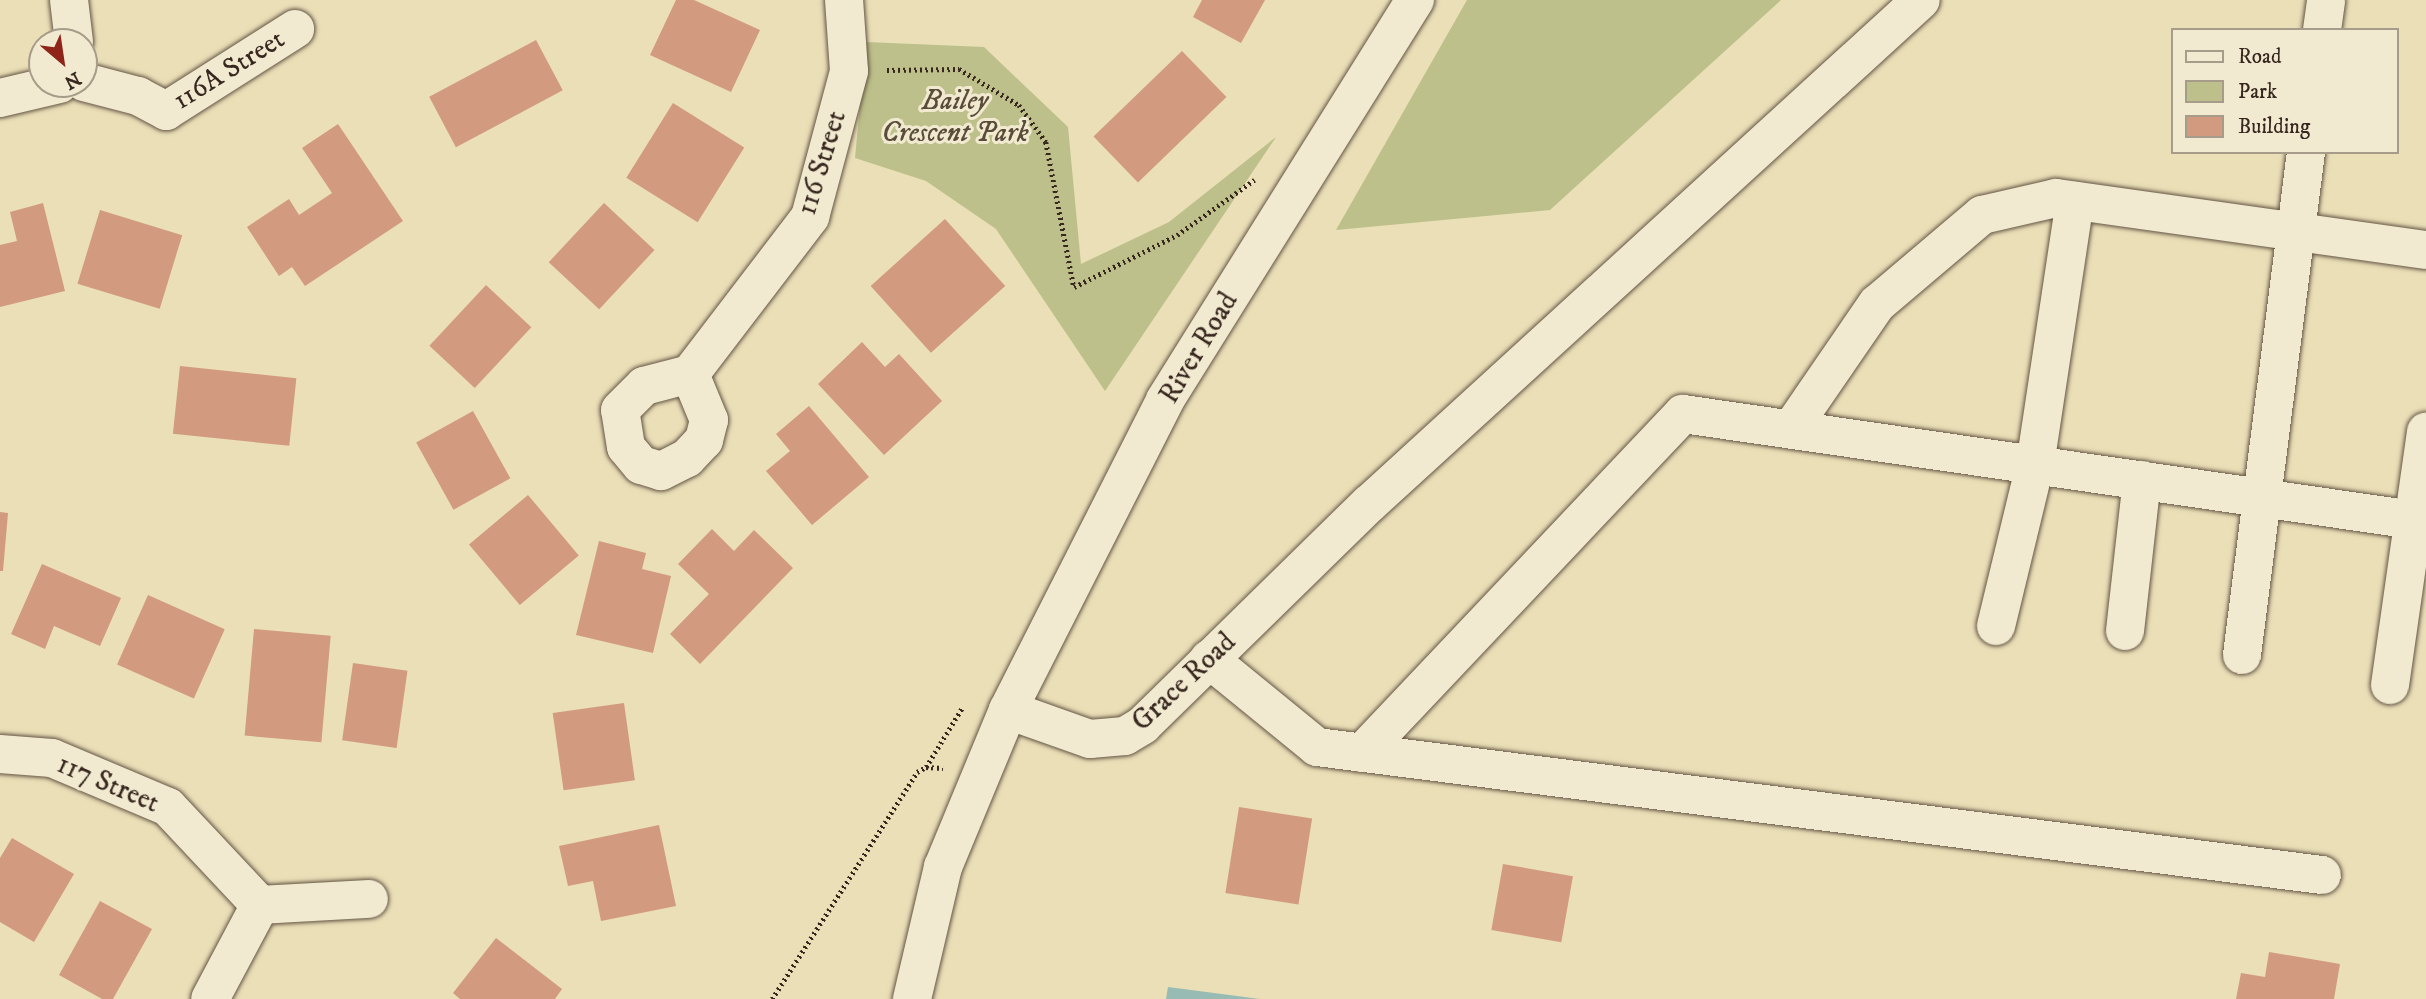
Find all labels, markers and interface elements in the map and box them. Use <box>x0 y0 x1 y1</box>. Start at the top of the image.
street label: 116A Street <box>167 23 291 117</box>
north arrow <box>28 28 98 98</box>
legend <box>2170 28 2398 154</box>
text: Road <box>2238 44 2282 70</box>
text: N <box>60 66 85 94</box>
text: Park <box>2238 79 2277 105</box>
park label: Bailey Crescent Park <box>881 84 1029 150</box>
street label: 116 Street <box>790 107 854 219</box>
text: Building <box>2238 114 2310 140</box>
street label: River Road <box>1153 286 1245 410</box>
street label: Grace Road <box>1125 626 1243 738</box>
street label: 117 Street <box>52 748 164 820</box>

